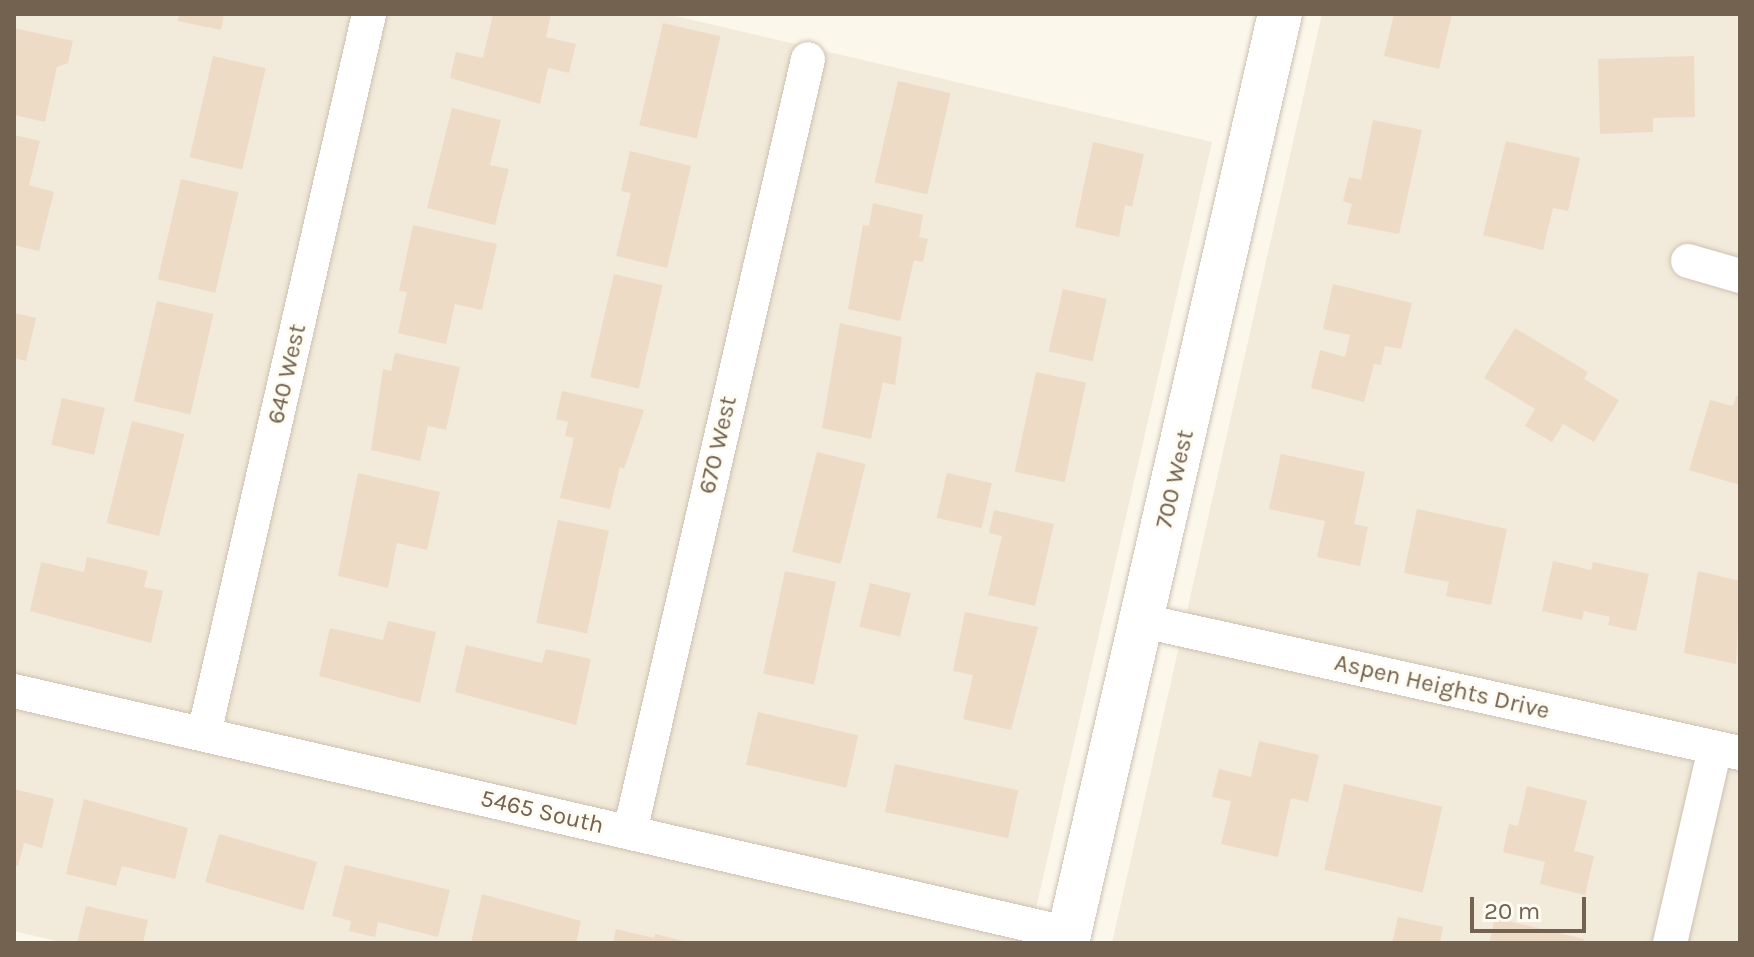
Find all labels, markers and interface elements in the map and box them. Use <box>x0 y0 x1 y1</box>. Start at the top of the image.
street label: 640 West <box>262 321 312 427</box>
street label: 670 West <box>693 393 743 497</box>
street label: 700 West <box>1150 427 1200 531</box>
street label: Aspen Heights Drive <box>1332 648 1552 726</box>
street label: 5465 South <box>478 784 606 840</box>
scale bar <box>1474 881 1590 931</box>
text: 20 m <box>1484 897 1540 925</box>

